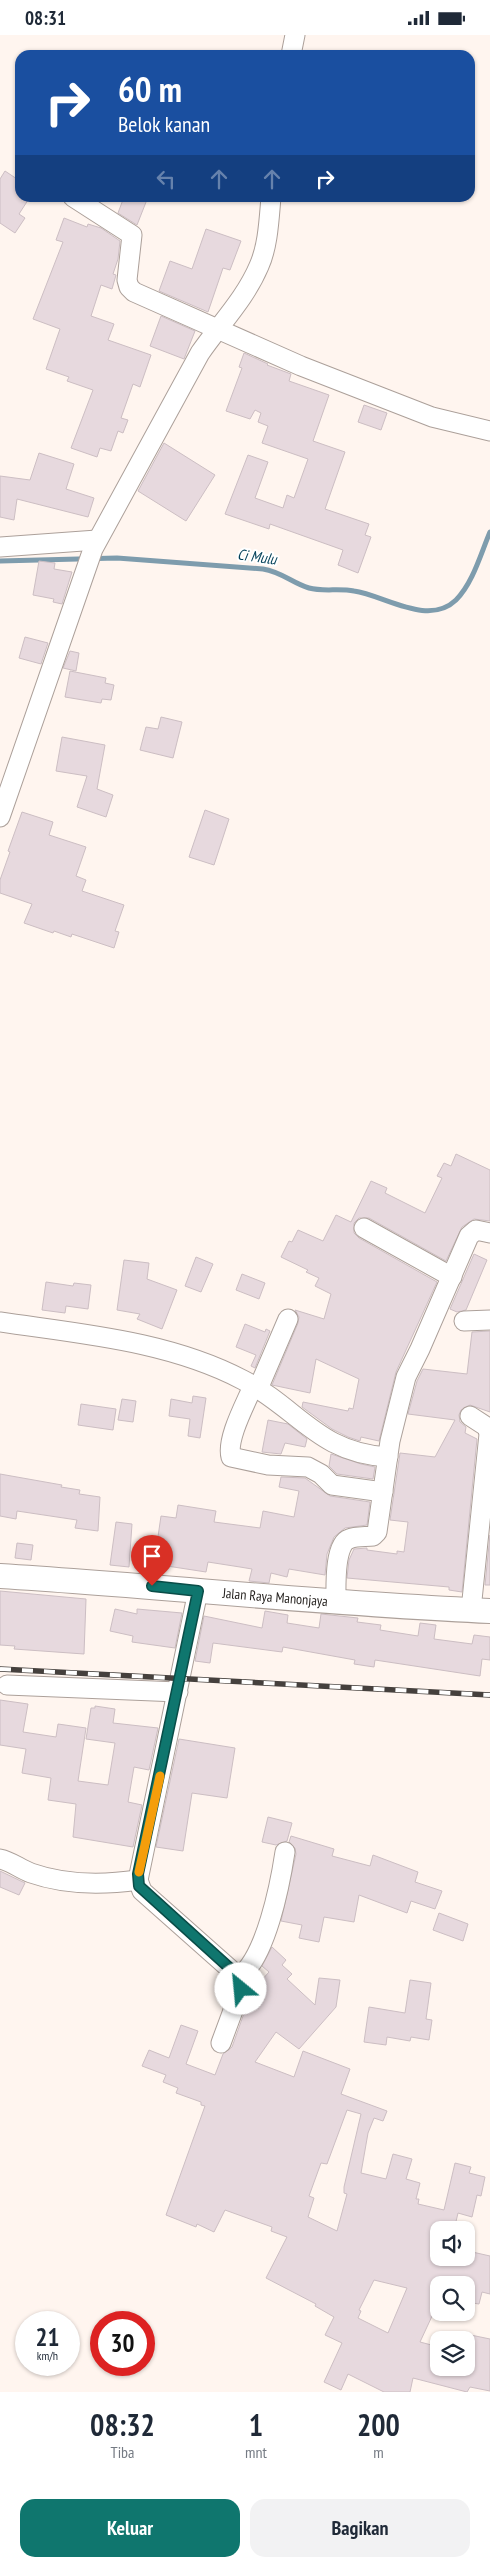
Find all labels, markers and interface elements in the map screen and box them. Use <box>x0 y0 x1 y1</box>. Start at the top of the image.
text: 08:31 <box>25 6 66 30</box>
text: 60 m <box>118 66 182 112</box>
icon: right <box>35 70 100 135</box>
text: Belok kanan <box>118 110 210 138</box>
icon: left <box>152 165 180 193</box>
icon: ahead <box>205 165 233 193</box>
icon: ahead <box>258 165 286 193</box>
icon: right <box>311 165 339 193</box>
water label: Ci Mulu <box>236 544 279 569</box>
pin <box>131 1535 173 1586</box>
icon: arrive <box>138 1542 166 1570</box>
street label: Jalan Raya Manonjaya <box>221 1584 328 1610</box>
position arrow <box>214 1962 266 2014</box>
map controls <box>430 2221 475 2376</box>
button: sound <box>430 2221 475 2266</box>
button: search <box>430 2276 475 2321</box>
speed limit sign: 30 <box>90 2311 155 2376</box>
text: 21 <box>36 2321 59 2353</box>
button: layers <box>430 2331 475 2376</box>
text: km/h <box>37 2348 58 2363</box>
text: 08:32 <box>90 2405 155 2444</box>
text: 1 <box>249 2405 263 2444</box>
text: 200 <box>357 2405 400 2444</box>
text: Tiba <box>111 2442 134 2462</box>
text: mnt <box>245 2442 267 2462</box>
text: m <box>373 2442 384 2462</box>
button: Keluar <box>20 2499 240 2557</box>
button: Bagikan <box>250 2499 470 2557</box>

